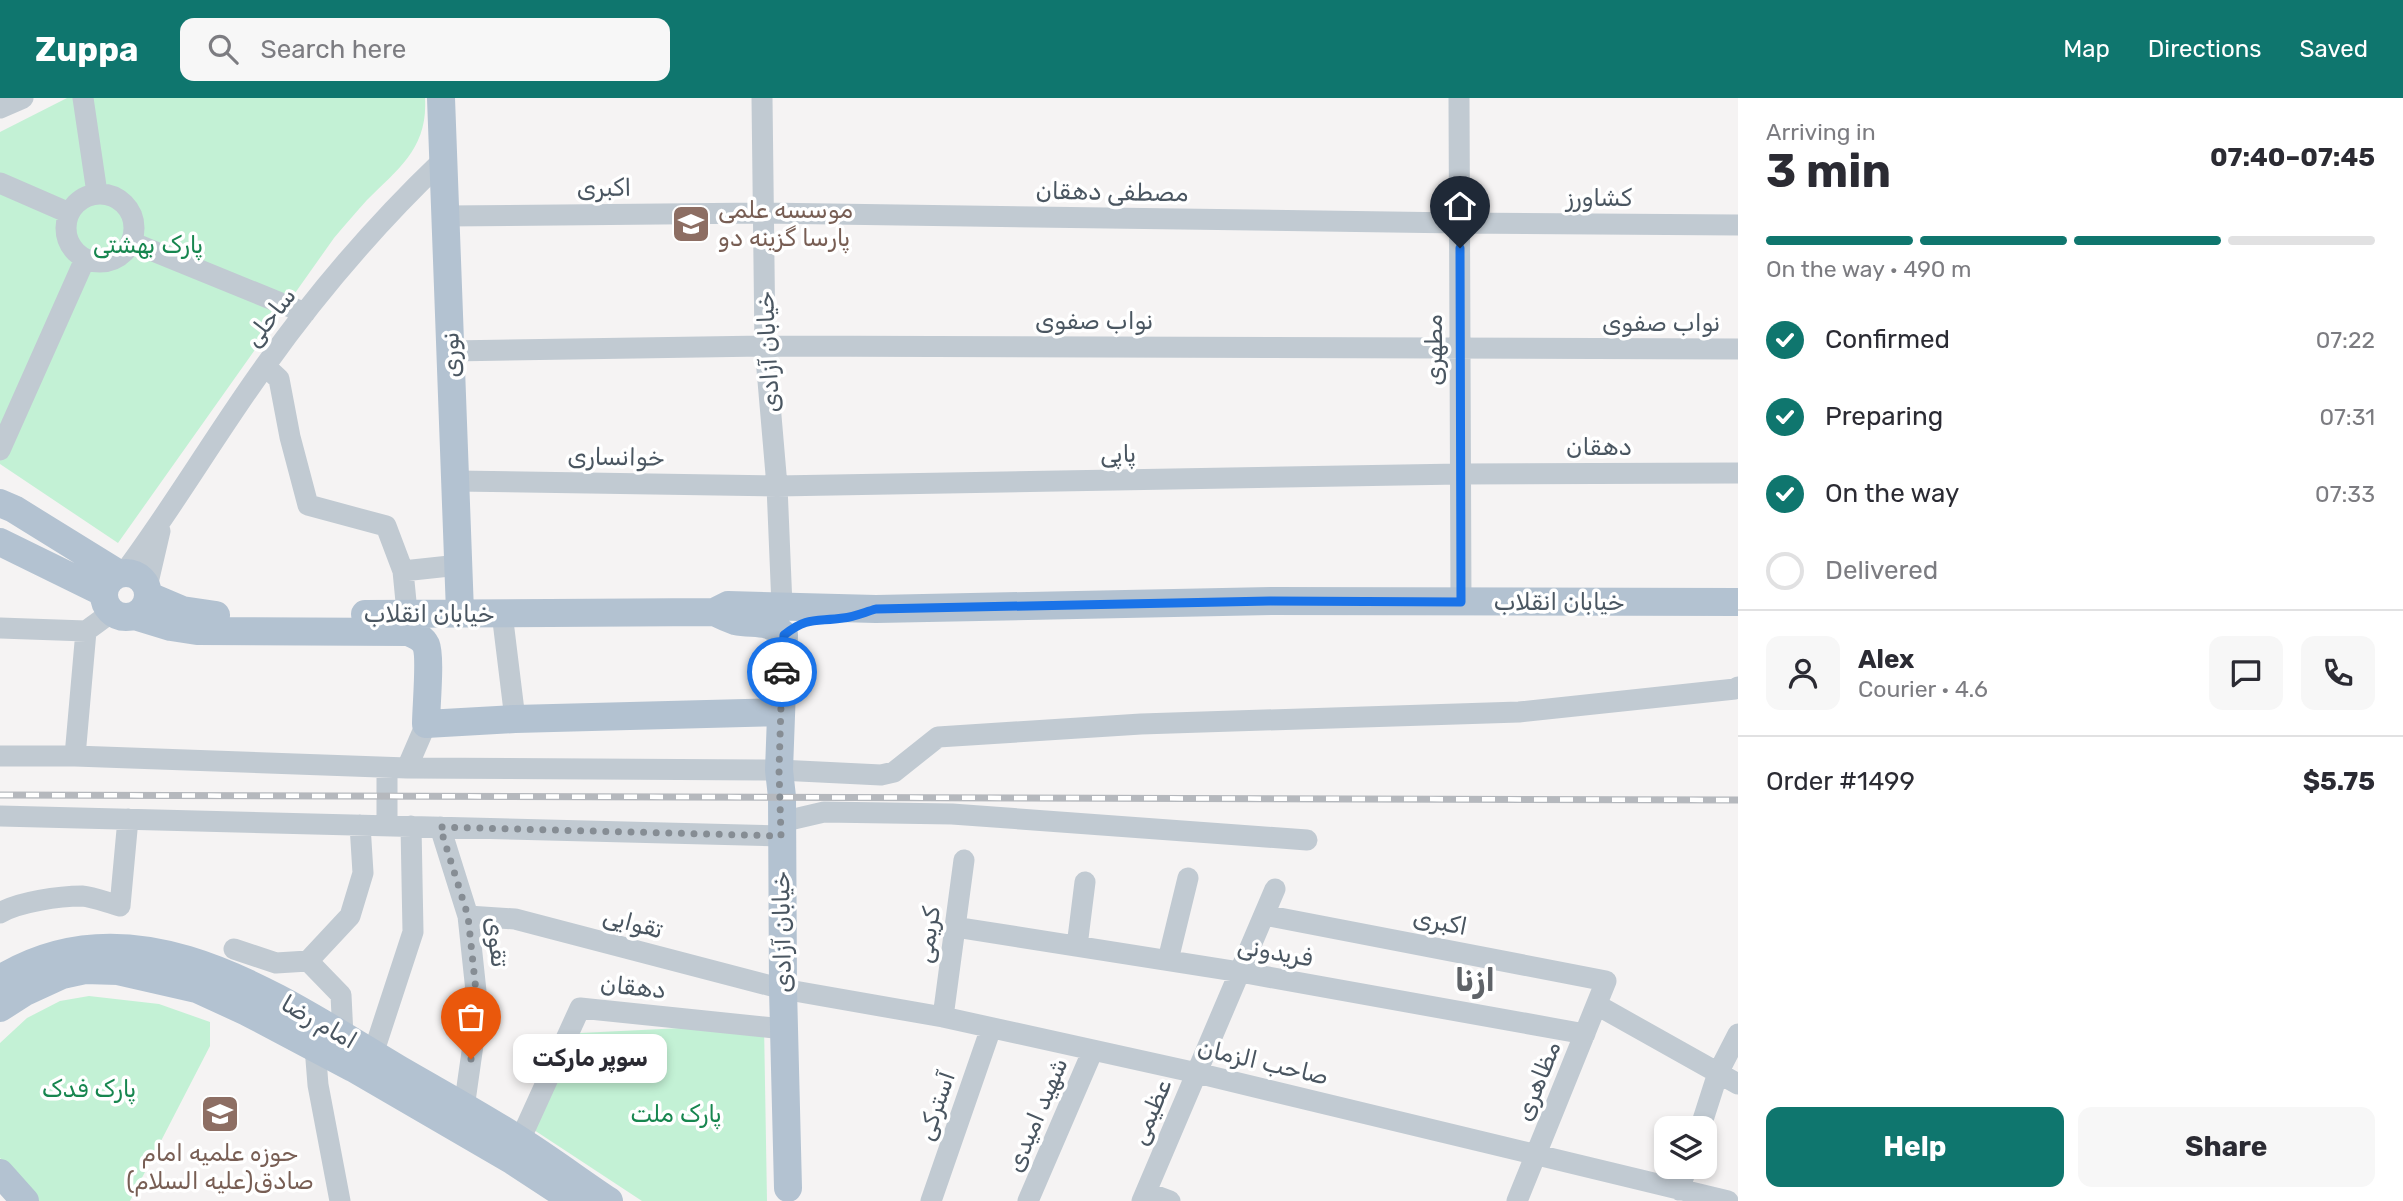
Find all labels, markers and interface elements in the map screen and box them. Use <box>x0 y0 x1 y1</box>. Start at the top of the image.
search box <box>180 18 670 81</box>
text: Zuppa <box>35 30 138 69</box>
icon: search <box>204 30 242 68</box>
text: Search here <box>260 34 406 65</box>
text: Map <box>2063 35 2110 63</box>
text: Directions <box>2148 35 2261 63</box>
text: Saved <box>2299 35 2368 63</box>
text: Arriving in <box>1766 118 1876 146</box>
text: 07:40–07:45 <box>2210 142 2375 173</box>
text: 3 min <box>1766 144 1891 199</box>
street label: اکبری <box>576 174 632 202</box>
pin <box>1430 176 1490 248</box>
street label: مصطفی دهقان <box>1035 177 1189 207</box>
street label: کشاورز <box>1564 184 1632 212</box>
icon: home <box>1441 187 1479 225</box>
place label: موسسه علمی پارسا گزینه دو <box>718 196 853 254</box>
school or university icon: موسسه علمی پارسا گزینه دو <box>670 203 712 245</box>
park label: پارک بهشتی <box>93 231 203 261</box>
text: On the way · 490 m <box>1766 255 1972 283</box>
street label: ساحلی <box>238 282 302 352</box>
street label: خیابان آزادی <box>751 290 785 414</box>
street label: نواب صفوی <box>1035 307 1153 335</box>
street label: نواب صفوی <box>1602 309 1720 337</box>
street label: مطهری <box>1420 314 1448 386</box>
icon: check <box>1766 321 1804 359</box>
text: Confirmed <box>1825 324 1950 355</box>
text: 07:22 <box>2316 326 2375 354</box>
street label: نوری <box>436 332 466 378</box>
icon: check <box>1766 398 1804 436</box>
text: Preparing <box>1825 401 1943 432</box>
text: 07:31 <box>2319 403 2375 431</box>
street label: دهقان <box>1566 433 1632 461</box>
street label: پاپی <box>1100 440 1136 470</box>
street label: خوانساری <box>567 442 665 472</box>
icon: check <box>1766 475 1804 513</box>
text: On the way <box>1825 478 1959 509</box>
text: 07:33 <box>2315 480 2375 508</box>
text: Delivered <box>1825 555 1938 586</box>
street label: خیابان انقلاب <box>1493 588 1625 616</box>
street label: خیابان انقلاب <box>363 600 495 628</box>
button: person <box>1766 636 1840 710</box>
button: chat <box>2209 636 2283 710</box>
button: phone <box>2301 636 2375 710</box>
courier <box>747 637 817 707</box>
text: Alex <box>1858 644 1914 675</box>
icon: car <box>763 653 801 691</box>
text: Courier · 4.6 <box>1858 675 1988 703</box>
text: Order #1499 <box>1766 766 1915 797</box>
text: $5.75 <box>2303 766 2375 797</box>
street label: خیابان آزادی <box>767 871 797 993</box>
street label: تقوایی <box>600 902 666 944</box>
street label: اکبری <box>1411 903 1469 941</box>
street label: کریمی <box>910 905 946 965</box>
street label: تقوی <box>480 915 514 969</box>
street label: فریدونی <box>1235 932 1315 972</box>
district label: ازنا <box>1455 961 1495 999</box>
street label: دهقان <box>599 970 667 1004</box>
pin <box>441 987 501 1059</box>
street label: امام رضا <box>275 989 362 1056</box>
icon: bag <box>452 998 490 1036</box>
street label: صاحب الزمان <box>1195 1033 1331 1091</box>
callout: سوپر مارکت <box>513 1034 667 1084</box>
street label: مظاهری <box>1509 1037 1567 1125</box>
text: سوپر مارکت <box>532 1044 648 1072</box>
street label: شهید امیدی <box>1000 1054 1074 1176</box>
street label: آسترکی <box>911 1068 961 1144</box>
park label: پارک فدک <box>42 1075 136 1105</box>
street label: عظیمی <box>1125 1075 1177 1149</box>
school or university icon: حوزه علمیه امام صادق(علیه السلام) <box>199 1093 241 1135</box>
park label: پارک ملت <box>630 1100 722 1130</box>
button: Help <box>1766 1107 2064 1187</box>
button: Share <box>2078 1107 2375 1187</box>
map controls <box>1654 1116 1717 1179</box>
button: layers <box>1654 1116 1717 1179</box>
place label: حوزه علمیه امام صادق(علیه السلام) <box>126 1139 314 1197</box>

